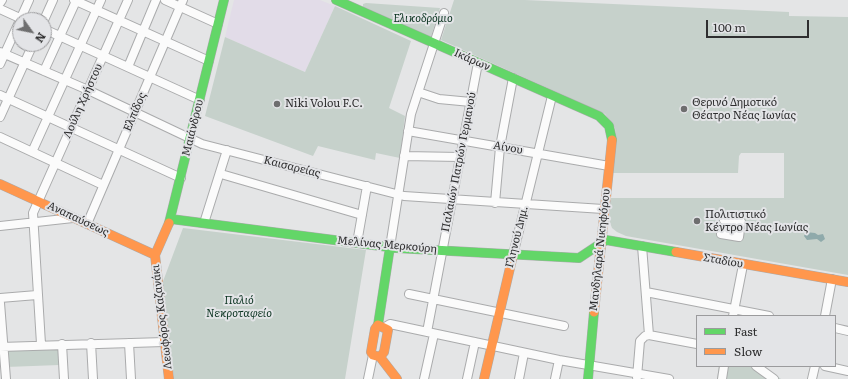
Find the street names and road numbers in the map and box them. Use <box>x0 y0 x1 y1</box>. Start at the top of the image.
street label: Ικάρων <box>452 46 492 74</box>
street label: Λούλη Χρήστου <box>61 62 105 140</box>
street label: Ελπίδος <box>121 90 149 134</box>
street label: Παλαιών Πατρών Γερμανού <box>439 91 479 233</box>
street label: Μαιάνδρου <box>180 98 206 158</box>
street label: Αίνου <box>492 139 524 157</box>
street label: Καισαρείας <box>262 154 322 180</box>
street label: Μανδηλαρά Νικηφόρου <box>587 188 613 312</box>
street label: Αναπαύσεως <box>45 199 111 239</box>
street label: Γληνού Δημ. <box>503 205 531 269</box>
street label: Μελίνας Μερκούρη <box>337 234 437 256</box>
street label: Σταδίου <box>702 251 744 271</box>
street label: Λεωφόρος Καζανάκι <box>149 264 175 370</box>

